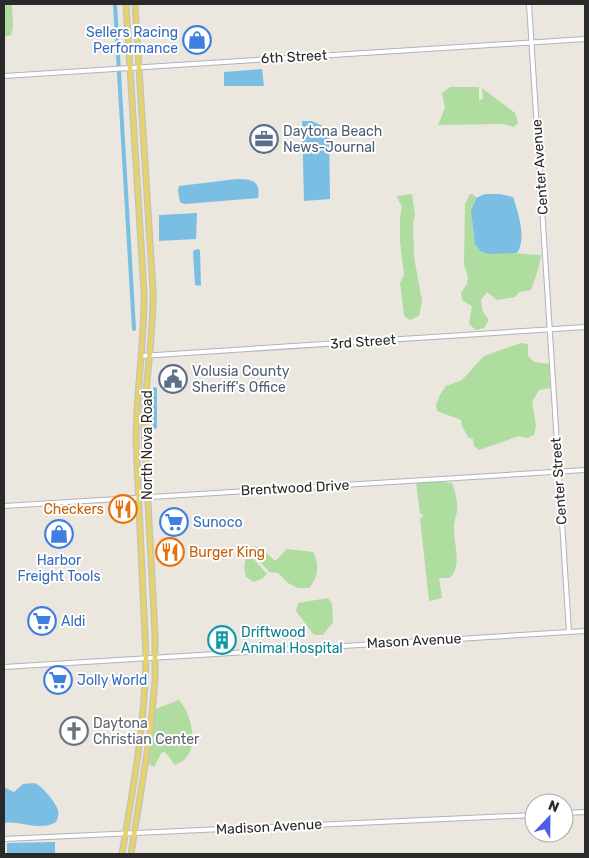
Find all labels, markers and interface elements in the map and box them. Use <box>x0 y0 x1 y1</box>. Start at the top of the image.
place label: Sellers Racing Performance <box>86 24 178 57</box>
shop icon: Sellers Racing Performance <box>182 25 212 55</box>
street label: 6th Street <box>260 47 328 67</box>
street label: Center Avenue <box>528 118 552 215</box>
place label: Daytona Beach News-Journal <box>283 123 382 156</box>
office icon: Daytona Beach News-Journal <box>249 124 279 154</box>
street label: 3rd Street <box>330 331 397 353</box>
place label: Volusia County Sheriff's Office <box>192 363 290 396</box>
public building icon: Volusia County Sheriff's Office <box>158 364 188 394</box>
street label: North Nova Road <box>139 390 156 500</box>
street label: Center Street <box>547 436 571 525</box>
street label: Brentwood Drive <box>240 477 350 499</box>
restaurant icon: Checkers <box>108 494 138 524</box>
place label: Checkers <box>43 501 104 518</box>
supermarket icon: Sunoco <box>159 507 189 537</box>
place label: Sunoco <box>193 514 242 531</box>
shop icon: Harbor Freight Tools <box>44 519 74 549</box>
restaurant icon: Burger King <box>155 537 185 567</box>
place label: Burger King <box>189 544 265 561</box>
place label: Harbor Freight Tools <box>17 552 101 585</box>
supermarket icon: Aldi <box>27 606 57 636</box>
place label: Aldi <box>61 613 86 630</box>
place label: Driftwood Animal Hospital <box>241 624 343 657</box>
building icon: Driftwood Animal Hospital <box>207 625 237 655</box>
street label: Mason Avenue <box>366 630 462 652</box>
supermarket icon: Jolly World <box>43 665 73 695</box>
place label: Jolly World <box>77 672 147 689</box>
place label: Daytona Christian Center <box>93 715 200 748</box>
church icon: Daytona Christian Center <box>59 716 89 746</box>
north arrow <box>524 793 574 843</box>
text: N <box>546 797 562 816</box>
street label: Madison Avenue <box>215 816 323 838</box>

